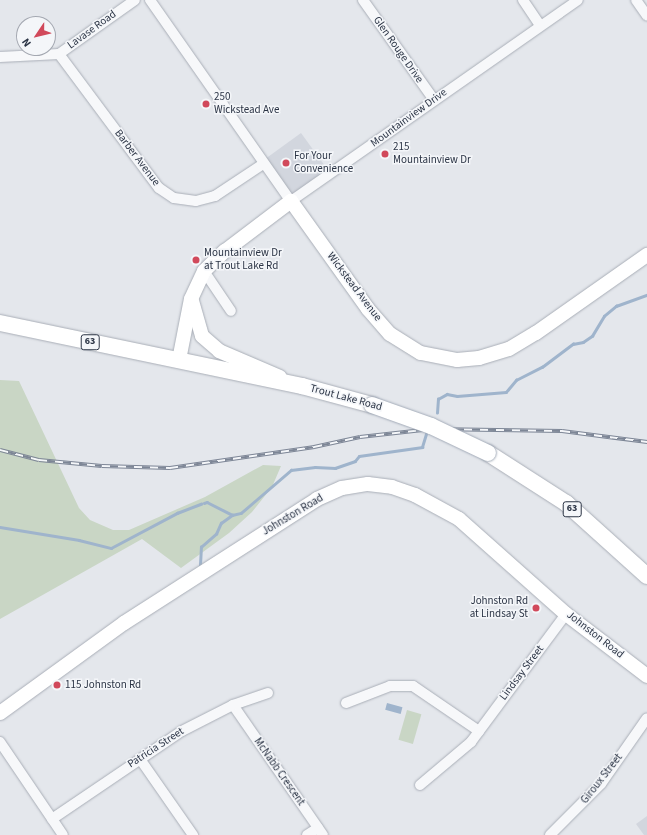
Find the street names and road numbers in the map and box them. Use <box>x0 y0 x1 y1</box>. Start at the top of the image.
street label: Lavase Road <box>65 8 119 52</box>
street label: Glen Rouge Drive <box>370 14 426 86</box>
street label: Mountainview Drive <box>368 86 450 150</box>
street label: Barber Avenue <box>111 127 163 189</box>
street label: Wickstead Avenue <box>324 250 384 324</box>
road number: 63 <box>80 334 100 350</box>
street label: Trout Lake Road <box>308 382 384 414</box>
street label: Johnston Road <box>260 492 326 538</box>
road number: 63 <box>562 501 582 517</box>
street label: Johnston Road <box>564 609 626 661</box>
street label: Lindsay Street <box>497 643 547 703</box>
street label: Patricia Street <box>125 725 187 771</box>
street label: McNabb Crescent <box>251 735 307 809</box>
street label: Giroux Street <box>578 751 626 807</box>

